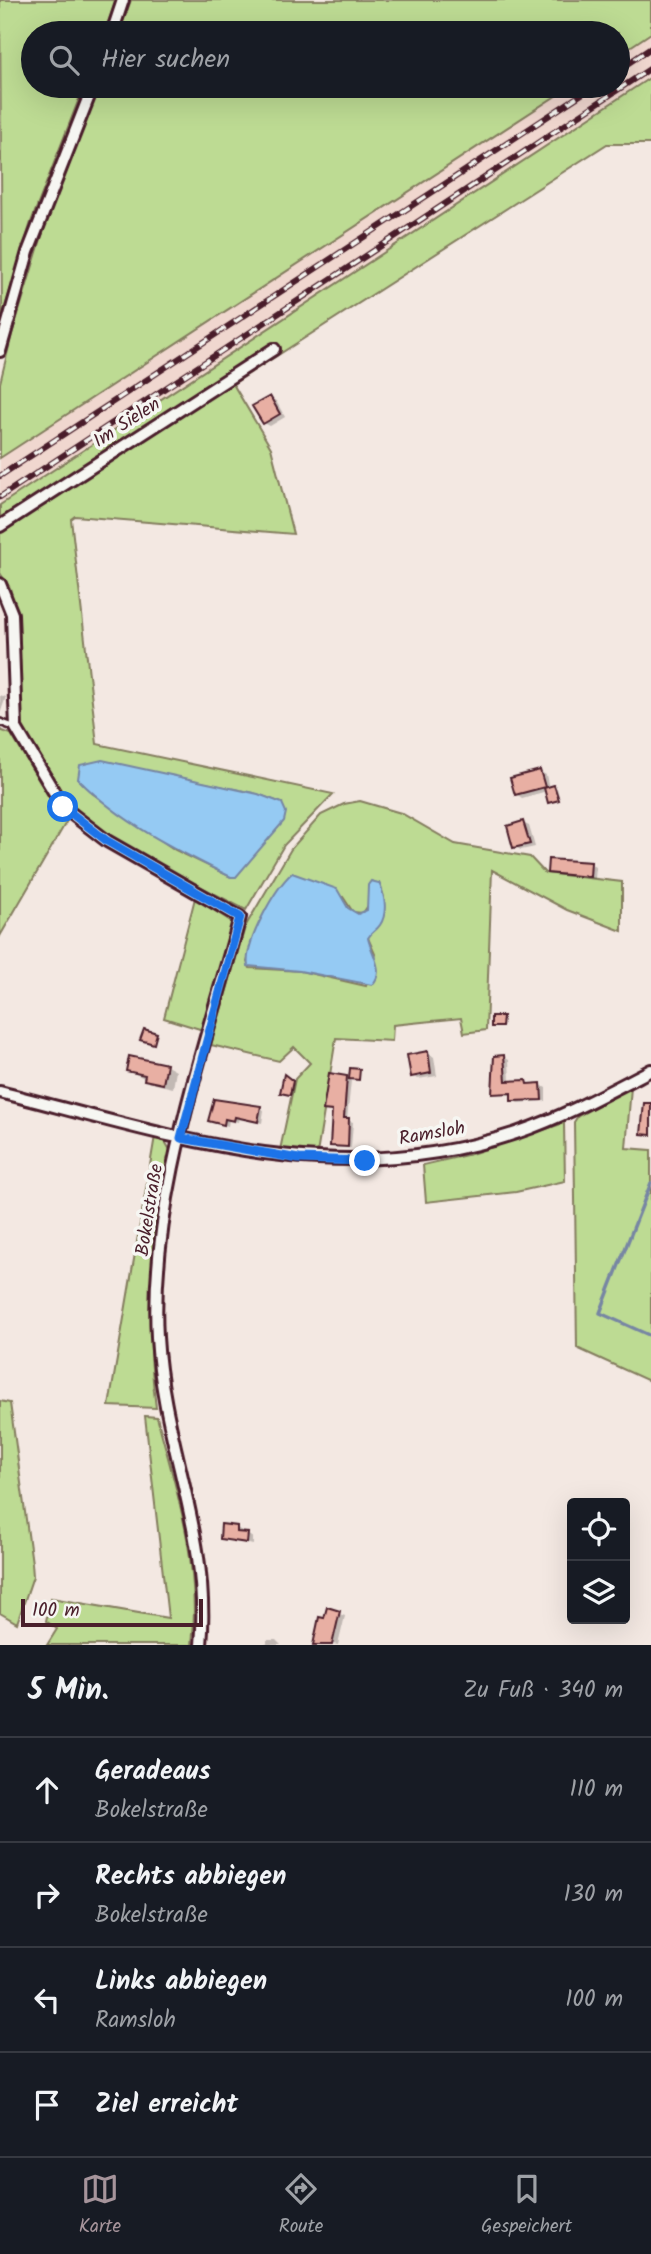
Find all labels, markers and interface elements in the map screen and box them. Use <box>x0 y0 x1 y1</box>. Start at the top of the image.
search box <box>21 21 630 98</box>
text: Hier suchen <box>101 39 230 81</box>
icon: search <box>45 41 83 79</box>
street label: Im Sielen <box>87 390 167 456</box>
route start <box>47 791 78 822</box>
street label: Ramsloh <box>397 1113 467 1155</box>
route end <box>349 1145 380 1176</box>
street label: Bokelstraße <box>128 1161 172 1258</box>
map controls <box>567 1498 630 1624</box>
button: locate <box>567 1498 630 1561</box>
button: layers <box>567 1561 630 1624</box>
scale bar <box>21 1596 203 1628</box>
text: 100 m <box>32 1596 80 1626</box>
text: 5 Min. <box>28 1667 109 1715</box>
text: Zu Fuß · 340 m <box>463 1673 623 1709</box>
text: Geradeaus <box>95 1751 211 1793</box>
icon: ahead <box>28 1771 66 1809</box>
text: 110 m <box>570 1772 623 1808</box>
text: Bokelstraße <box>95 1793 208 1829</box>
text: Rechts abbiegen <box>95 1856 286 1898</box>
icon: right <box>28 1876 66 1914</box>
text: 130 m <box>564 1877 623 1913</box>
text: Bokelstraße <box>95 1898 208 1934</box>
text: Links abbiegen <box>95 1961 267 2003</box>
icon: left <box>28 1981 66 2019</box>
text: 100 m <box>565 1982 623 2018</box>
text: Ramsloh <box>95 2003 176 2039</box>
text: Ziel erreicht <box>95 2084 238 2126</box>
icon: arrive <box>28 2086 66 2124</box>
tab: Karte <box>79 2170 121 2242</box>
tab: Route <box>279 2170 323 2242</box>
tab: Gespeichert <box>481 2170 572 2242</box>

